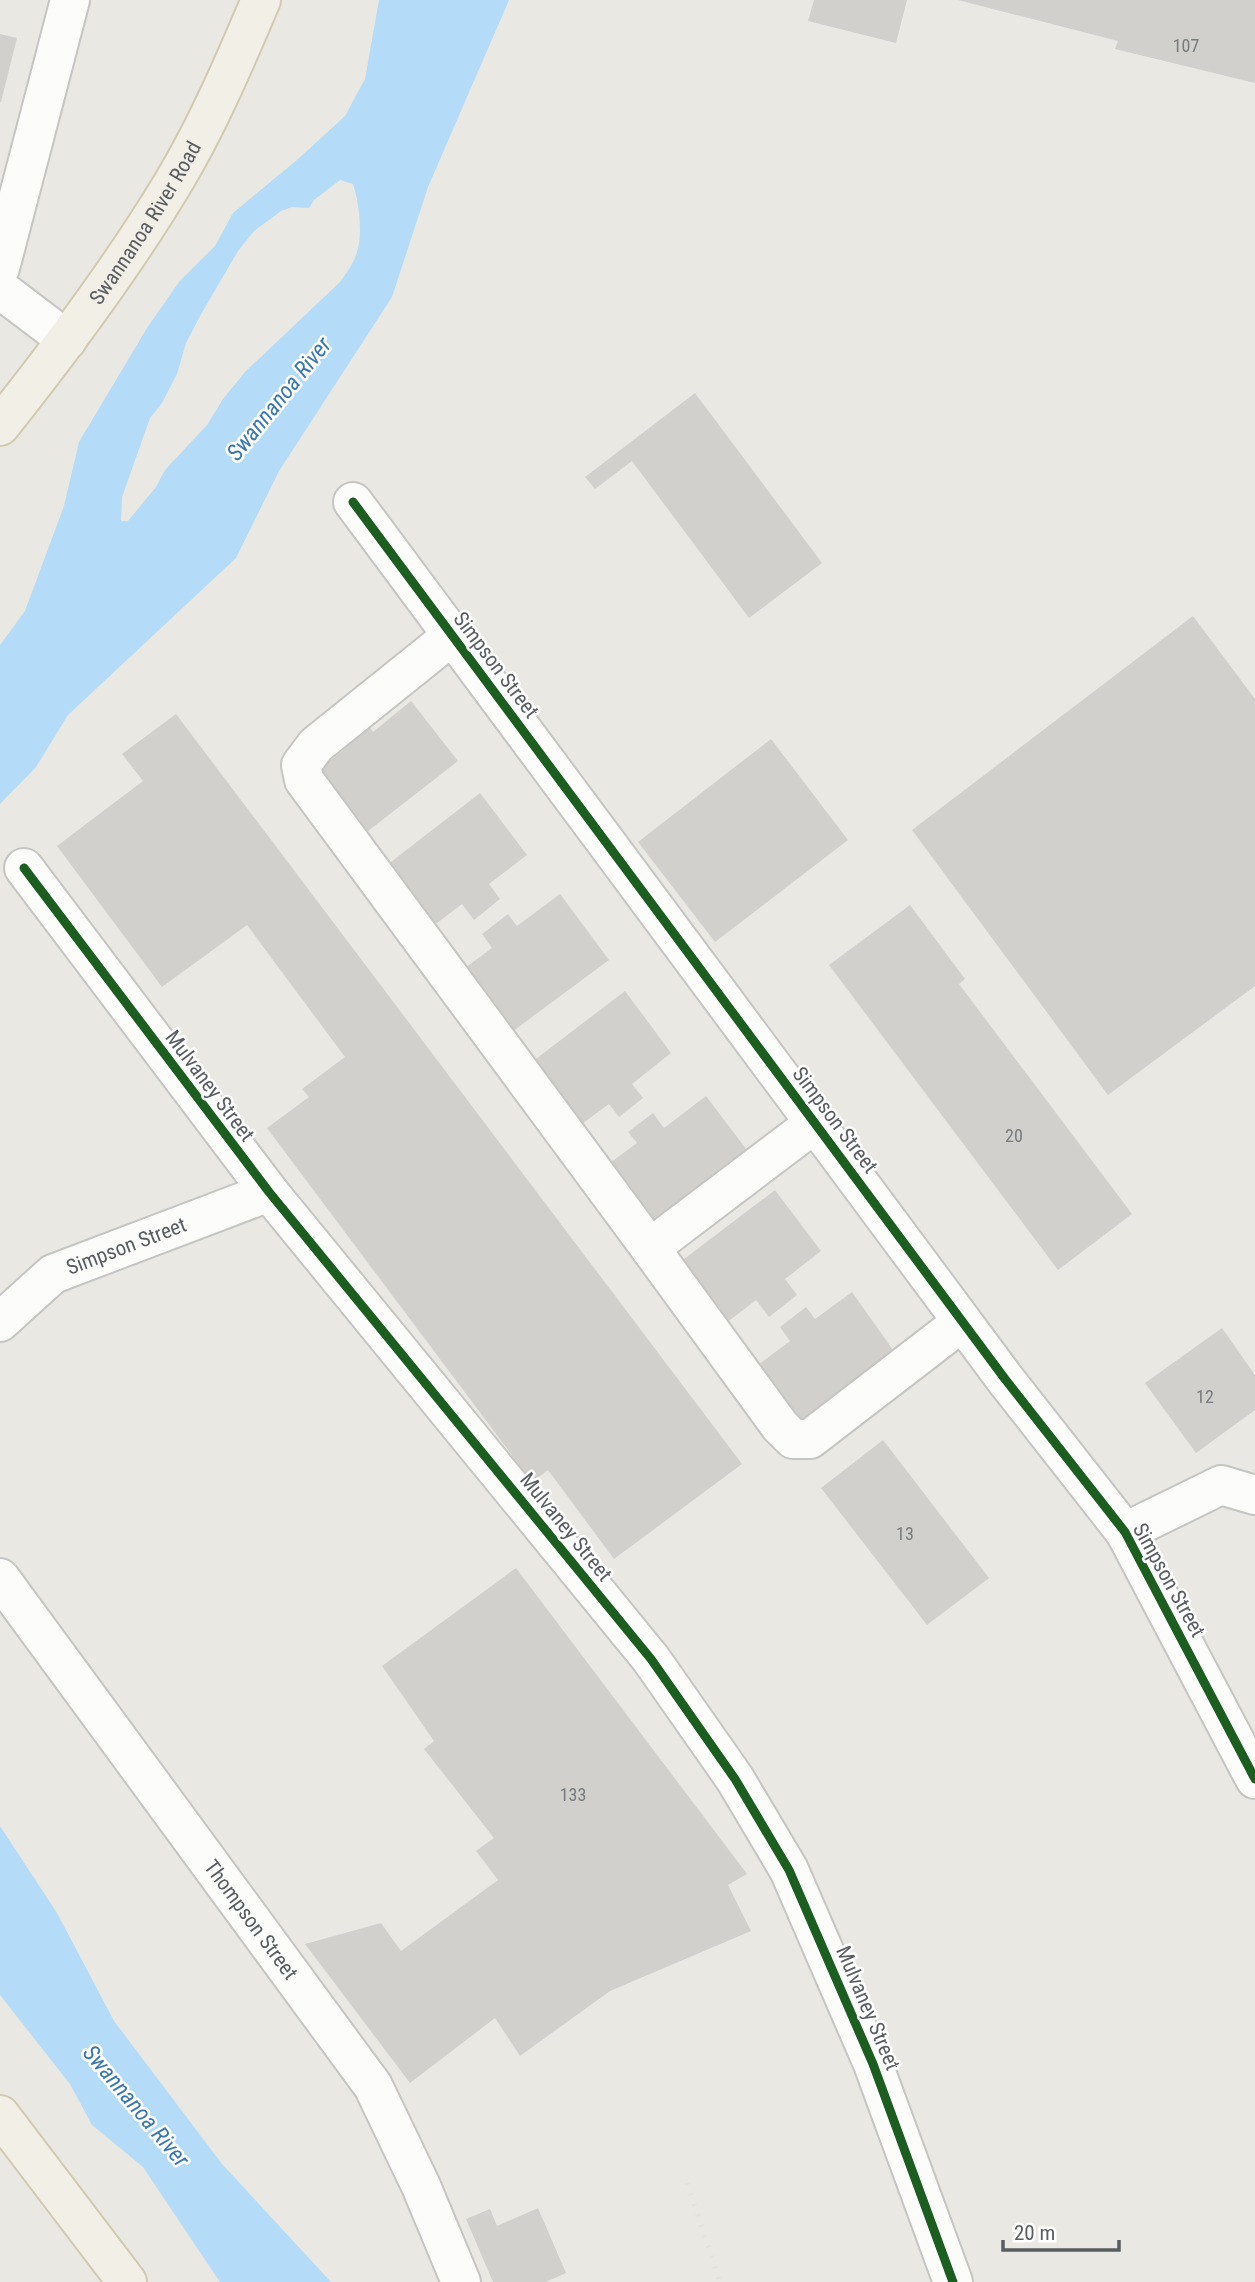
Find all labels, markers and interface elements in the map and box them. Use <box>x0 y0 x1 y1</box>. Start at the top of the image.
house number: 107 <box>1173 35 1199 56</box>
street label: Swannanoa River Road <box>84 137 206 309</box>
water label: Swannanoa River <box>221 331 338 466</box>
street label: Simpson Street <box>448 607 544 723</box>
street label: Mulvaney Street <box>161 1026 259 1146</box>
street label: Simpson Street <box>787 1062 883 1178</box>
house number: 20 <box>1005 1125 1023 1146</box>
street label: Simpson Street <box>63 1213 190 1280</box>
house number: 12 <box>1196 1386 1214 1407</box>
street label: Mulvaney Street <box>515 1468 617 1586</box>
street label: Simpson Street <box>1128 1519 1210 1641</box>
house number: 13 <box>896 1523 914 1544</box>
house number: 133 <box>560 1784 586 1805</box>
street label: Thompson Street <box>199 1855 303 1984</box>
street label: Mulvaney Street <box>831 1942 905 2074</box>
water label: Swannanoa River <box>77 2040 196 2173</box>
scale bar <box>1003 2208 1118 2252</box>
text: 20 m <box>1014 2221 1055 2245</box>

